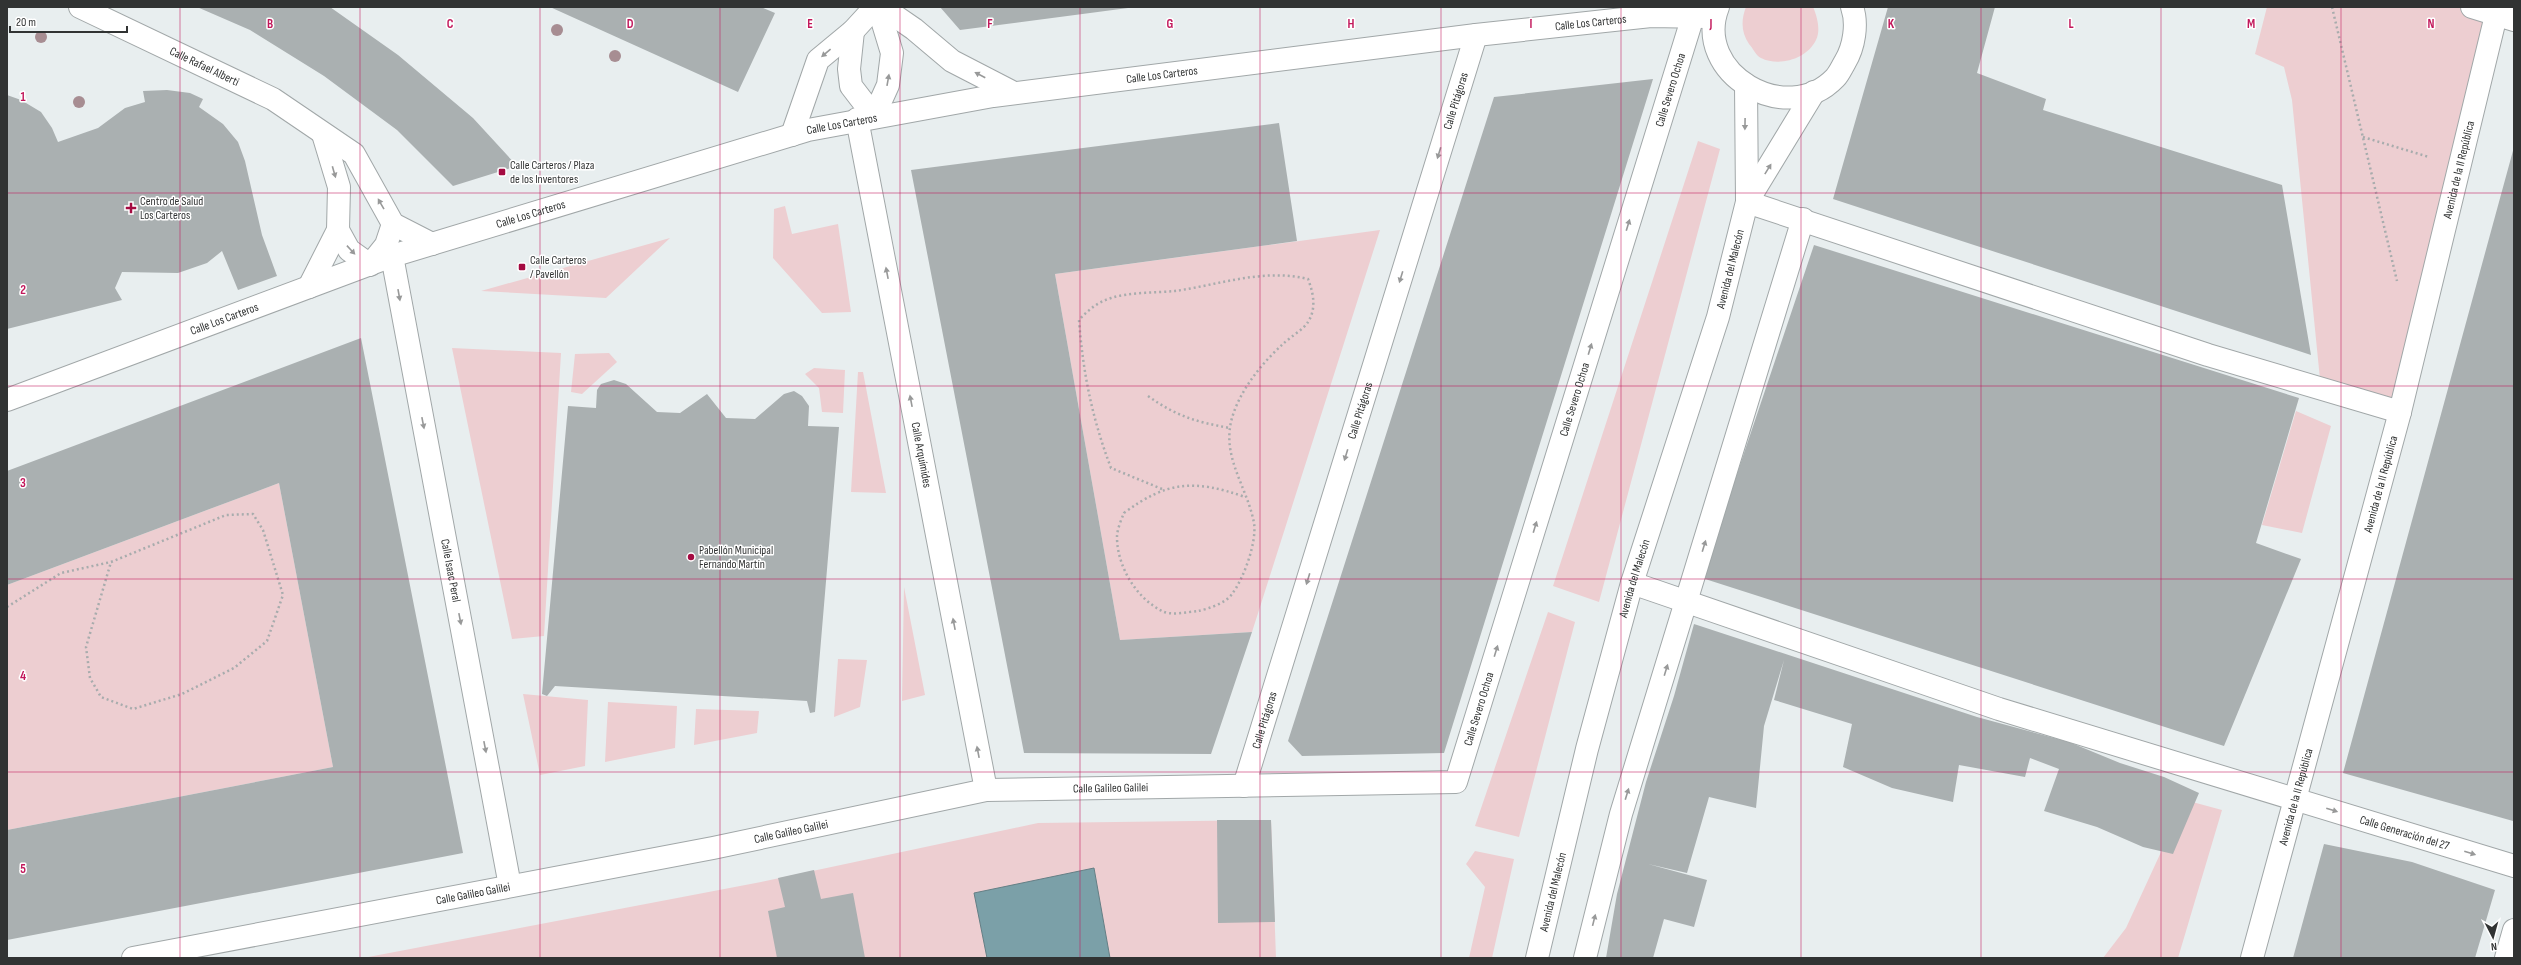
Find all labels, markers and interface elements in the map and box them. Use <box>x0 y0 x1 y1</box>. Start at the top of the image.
scale bar <box>10 8 127 34</box>
street label: Calle Los Carteros <box>1554 12 1627 34</box>
text: 20 m <box>16 15 36 30</box>
text: B <box>267 16 273 32</box>
text: C <box>447 16 454 32</box>
text: D <box>627 16 634 32</box>
text: E <box>807 16 813 32</box>
text: F <box>987 16 993 32</box>
text: G <box>1167 16 1174 32</box>
text: H <box>1348 16 1355 32</box>
text: I <box>1530 16 1533 32</box>
text: J <box>1709 16 1713 32</box>
text: K <box>1888 16 1895 32</box>
text: L <box>2068 16 2074 32</box>
text: M <box>2247 16 2255 32</box>
text: N <box>2428 16 2435 32</box>
street label: Calle Rafael Alberti <box>167 44 242 90</box>
one-way arrow <box>821 49 832 58</box>
street label: Calle Severo Ochoa <box>1652 51 1689 129</box>
street label: Calle Los Carteros <box>1125 63 1198 87</box>
street label: Calle Pitágoras <box>1440 71 1472 131</box>
one-way arrow <box>974 72 986 79</box>
one-way arrow <box>886 74 892 86</box>
text: 1 <box>20 89 26 105</box>
street label: Calle Los Carteros <box>805 110 878 138</box>
one-way arrow <box>1742 118 1748 131</box>
street label: Avenida de la II República <box>2440 119 2478 221</box>
one-way arrow <box>1436 147 1442 159</box>
place label: Calle Carteros / Plaza de los Inventores <box>510 158 595 187</box>
one-way arrow <box>1764 164 1772 174</box>
one-way arrow <box>331 166 337 178</box>
marker: Calle Carteros / Plaza de los Inventores <box>497 167 507 177</box>
place label: Centro de Salud Los Carteros <box>140 194 203 223</box>
street label: Calle Los Carteros <box>494 197 567 232</box>
one-way arrow <box>378 199 385 210</box>
marker: Centro de Salud Los Carteros <box>125 202 137 214</box>
one-way arrow <box>1625 218 1631 230</box>
street label: Avenida del Malecón <box>1713 228 1748 311</box>
one-way arrow <box>346 245 356 255</box>
place label: Calle Carteros / Pavellón <box>530 253 586 282</box>
marker: Calle Carteros / Pavellón <box>517 262 527 272</box>
one-way arrow <box>883 267 889 279</box>
one-way arrow <box>1398 271 1404 283</box>
text: 2 <box>20 282 26 298</box>
one-way arrow <box>397 289 403 301</box>
street label: Calle Los Carteros <box>188 300 261 339</box>
one-way arrow <box>1587 343 1593 355</box>
street label: Calle Severo Ochoa <box>1556 360 1593 438</box>
street label: Calle Pitágoras <box>1345 380 1376 441</box>
one-way arrow <box>908 394 914 407</box>
one-way arrow <box>420 416 426 429</box>
street label: Calle Arquímides <box>907 421 935 489</box>
street label: Avenida de la II República <box>2360 434 2401 535</box>
one-way arrow <box>1343 449 1349 461</box>
text: 3 <box>20 475 26 491</box>
one-way arrow <box>1532 520 1538 532</box>
street label: Avenida del Malecón <box>1616 537 1654 620</box>
street label: Calle Isaac Peral <box>437 538 464 604</box>
one-way arrow <box>1701 540 1707 552</box>
place label: Pabellón Municipal Fernando Martín <box>699 543 773 572</box>
marker: Pabellón Municipal Fernando Martín <box>686 552 696 562</box>
one-way arrow <box>1305 573 1311 585</box>
one-way arrow <box>458 613 464 625</box>
one-way arrow <box>950 618 956 631</box>
one-way arrow <box>1493 644 1499 656</box>
one-way arrow <box>1663 664 1669 676</box>
text: 4 <box>20 668 26 684</box>
street label: Calle Severo Ochoa <box>1461 670 1498 748</box>
street label: Calle Pitágoras <box>1249 690 1281 751</box>
one-way arrow <box>482 741 488 753</box>
one-way arrow <box>975 746 981 758</box>
street label: Avenida de la II República <box>2276 746 2317 848</box>
street label: Calle Galileo Galilei <box>1073 780 1148 797</box>
one-way arrow <box>1624 788 1630 800</box>
one-way arrow <box>2327 807 2339 813</box>
street label: Calle Generación del 27 <box>2358 812 2451 854</box>
street label: Calle Galileo Galilei <box>753 817 829 847</box>
one-way arrow <box>2464 850 2476 856</box>
street label: Avenida del Malecón <box>1536 851 1570 934</box>
text: 5 <box>20 861 26 877</box>
street label: Calle Galileo Galilei <box>435 880 511 908</box>
one-way arrow <box>1592 914 1598 926</box>
north arrow <box>2473 917 2513 957</box>
text: N <box>2490 940 2498 953</box>

